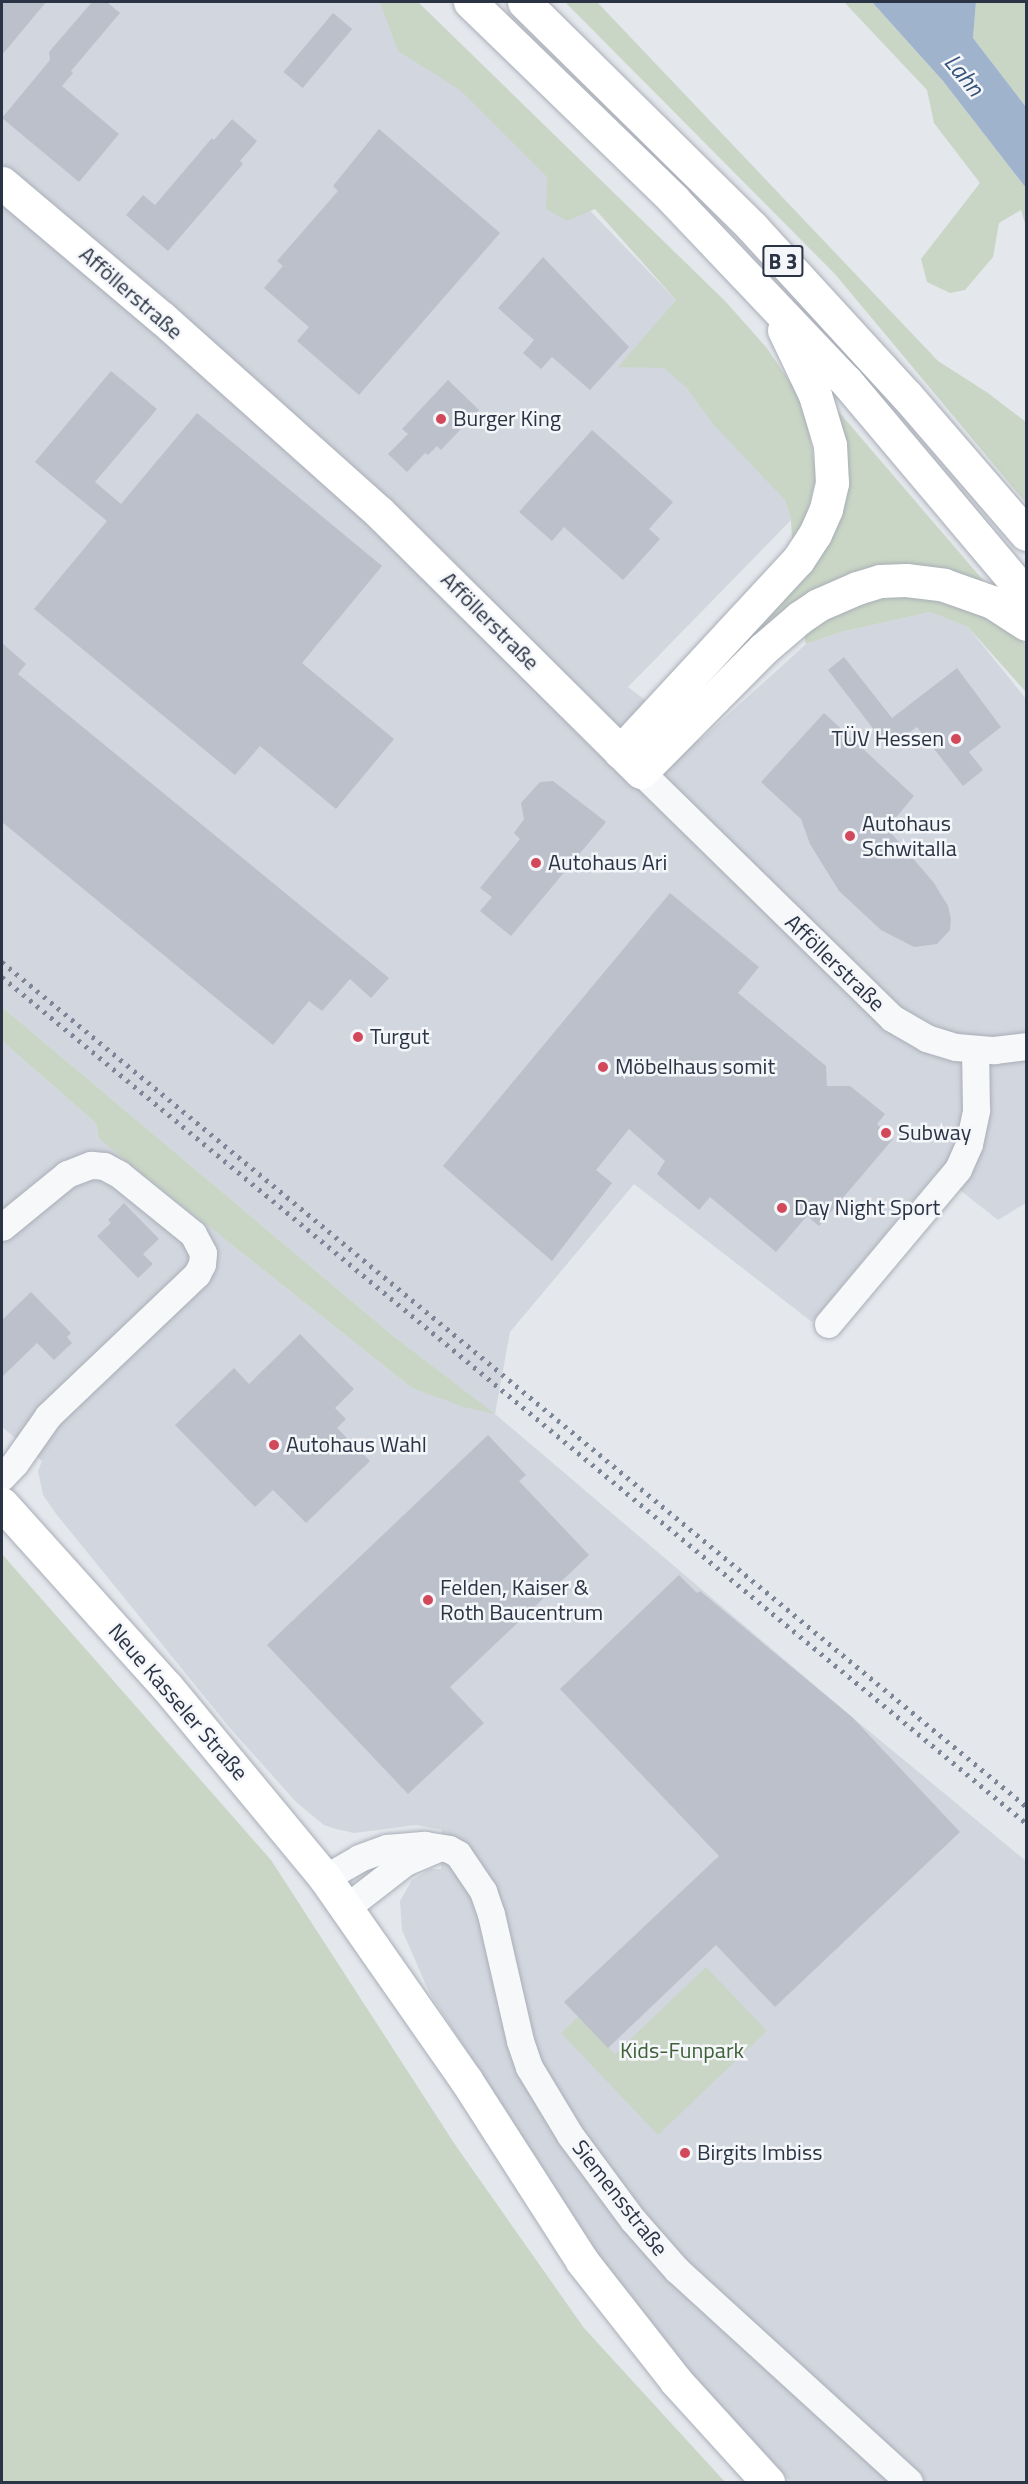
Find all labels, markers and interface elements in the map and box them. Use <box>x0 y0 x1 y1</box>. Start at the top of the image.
water label: Lahn <box>938 48 990 102</box>
street label: Afföllerstraße <box>74 241 188 345</box>
road number: B 3 <box>762 243 804 279</box>
place label: Burger King <box>453 406 561 432</box>
marker: Burger King <box>434 412 448 426</box>
street label: Afföllerstraße <box>435 566 545 676</box>
place label: TÜV Hessen <box>831 726 944 752</box>
marker: TÜV Hessen <box>949 732 963 746</box>
place label: Autohaus Schwitalla <box>862 810 957 861</box>
marker: Autohaus Schwitalla <box>843 829 857 843</box>
place label: Autohaus Ari <box>548 850 667 876</box>
marker: Autohaus Ari <box>529 856 543 870</box>
street label: Afföllerstraße <box>780 909 890 1017</box>
place label: Turgut <box>370 1024 430 1050</box>
marker: Turgut <box>351 1030 365 1044</box>
place label: Möbelhaus somit <box>615 1054 775 1080</box>
marker: Möbelhaus somit <box>596 1060 610 1074</box>
place label: Subway <box>898 1120 971 1146</box>
marker: Subway <box>879 1126 893 1140</box>
place label: Day Night Sport <box>794 1195 940 1221</box>
marker: Day Night Sport <box>775 1201 789 1215</box>
place label: Autohaus Wahl <box>286 1432 427 1458</box>
marker: Autohaus Wahl <box>267 1438 281 1452</box>
place label: Felden, Kaiser & Roth Baucentrum <box>440 1574 603 1626</box>
marker: Felden, Kaiser & Roth Baucentrum <box>421 1593 435 1607</box>
street label: Neue Kasseler Straße <box>103 1618 253 1786</box>
park label: Kids-Funpark <box>620 2038 744 2064</box>
street label: Siemensstraße <box>567 2135 673 2261</box>
place label: Birgits Imbiss <box>697 2140 822 2166</box>
marker: Birgits Imbiss <box>678 2146 692 2160</box>

